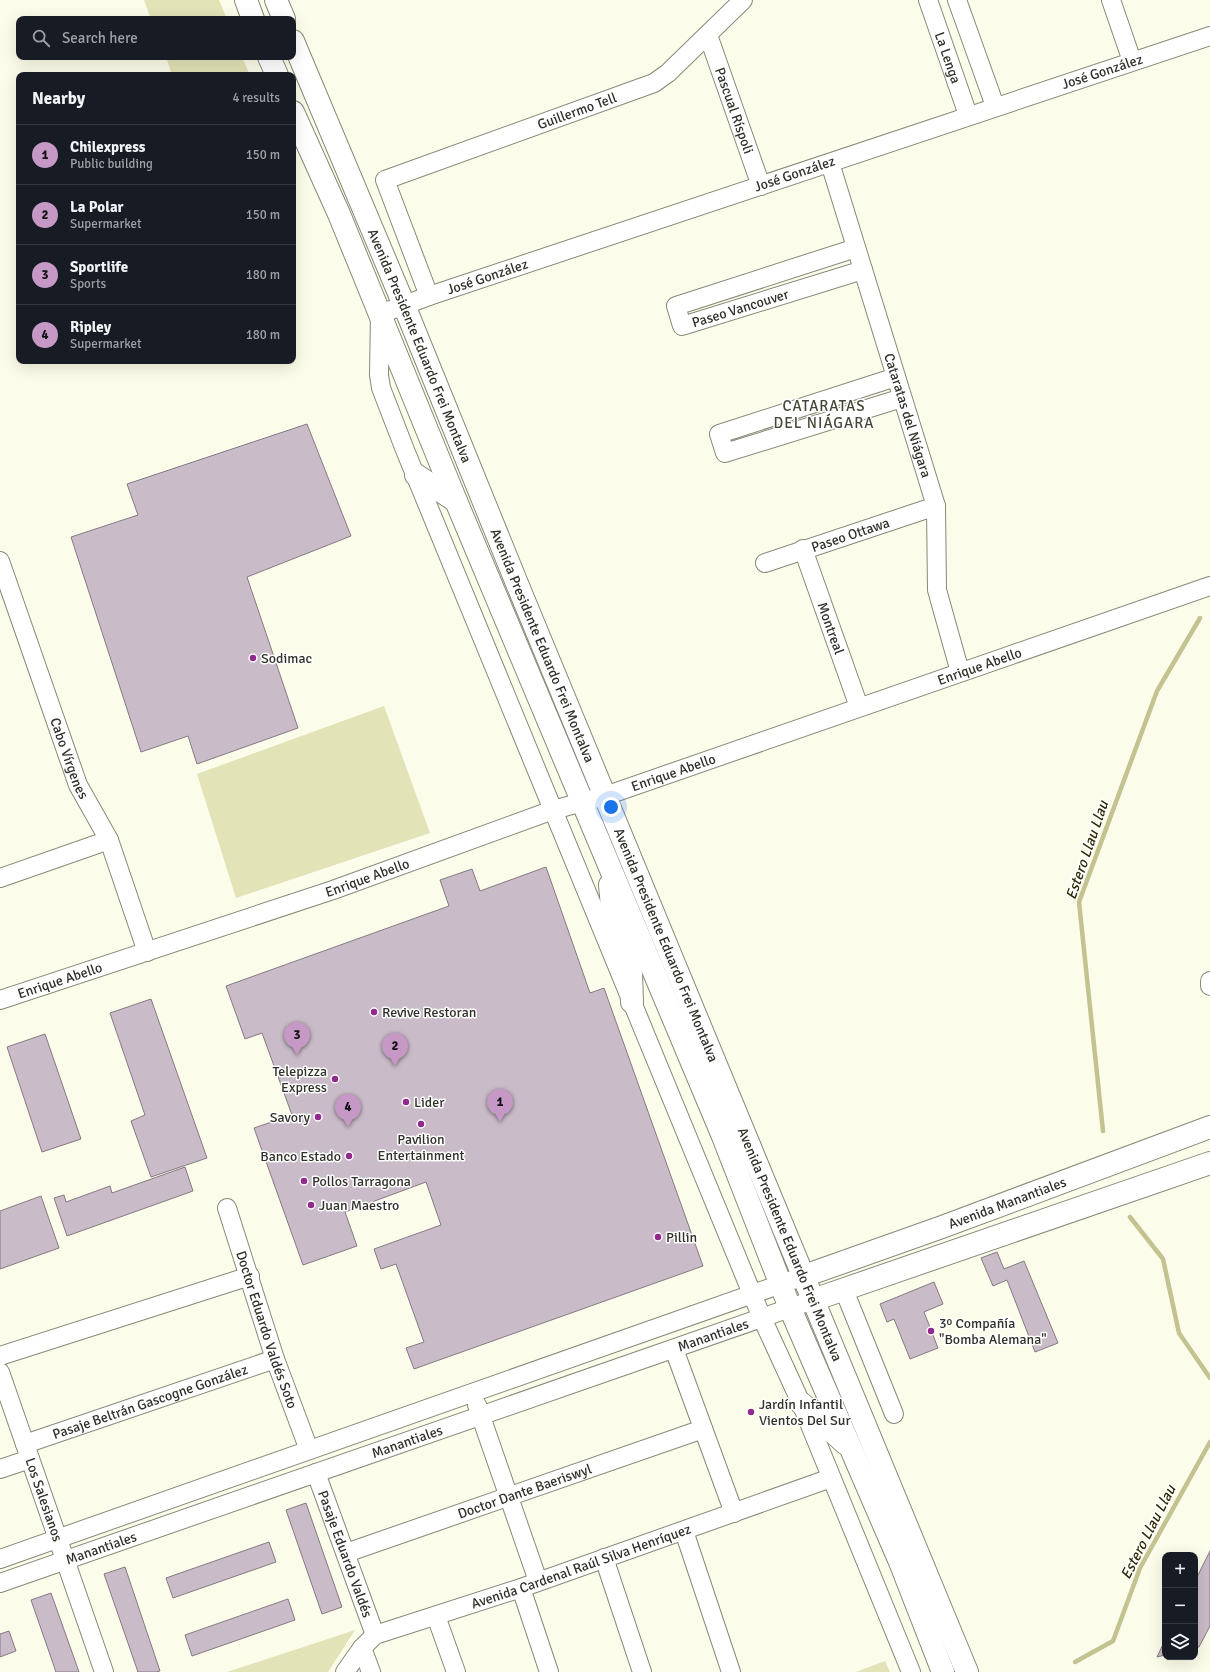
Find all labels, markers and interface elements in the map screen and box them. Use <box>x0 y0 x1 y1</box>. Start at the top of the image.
search box <box>16 16 296 60</box>
icon: search <box>30 27 52 49</box>
text: Search here <box>62 29 138 47</box>
street label: La Lenga <box>931 30 965 86</box>
street label: José González <box>1059 50 1145 93</box>
street label: Pascual Ríspoli <box>712 65 757 156</box>
text: Nearby <box>32 88 85 109</box>
street label: Guillermo Tell <box>535 89 619 133</box>
text: 4 results <box>232 90 280 106</box>
text: Chilexpress <box>70 138 146 156</box>
text: 1 <box>41 147 49 163</box>
text: 150 m <box>246 147 280 163</box>
street label: José González <box>752 152 837 195</box>
text: Public building <box>70 156 153 172</box>
text: La Polar <box>70 198 124 216</box>
text: 2 <box>41 207 49 223</box>
text: 150 m <box>246 207 280 223</box>
text: Supermarket <box>70 216 142 232</box>
street label: Avenida Presidente Eduardo Frei Montalva <box>364 226 476 465</box>
street label: José González <box>445 255 530 298</box>
text: Sportlife <box>70 258 128 276</box>
text: 3 <box>41 267 49 283</box>
text: 180 m <box>246 267 280 283</box>
text: Sports <box>70 276 106 292</box>
street label: Paseo Vancouver <box>690 285 792 331</box>
text: Ripley <box>70 318 111 336</box>
text: 4 <box>41 327 49 343</box>
text: 180 m <box>246 327 280 343</box>
text: Supermarket <box>70 336 142 352</box>
street label: Cataratas del Niágara <box>881 351 935 479</box>
district label: CATARATAS DEL NIÁGARA <box>774 397 874 432</box>
street label: Paseo Ottawa <box>809 514 892 555</box>
street label: Avenida Presidente Eduardo Frei Montalva <box>487 526 598 765</box>
street label: Montreal <box>814 600 848 657</box>
street label: Enrique Abello <box>935 644 1024 689</box>
place label: Sodimac <box>261 650 312 667</box>
marker: Sodimac <box>248 653 258 663</box>
street label: Cabo Vírgenes <box>47 715 93 802</box>
street label: Enrique Abello <box>629 750 718 795</box>
your location <box>601 797 621 817</box>
water label: Estero Llau Llau <box>1062 798 1113 902</box>
street label: Avenida Presidente Eduardo Frei Montalva <box>610 825 722 1064</box>
street label: Enrique Abello <box>323 855 411 901</box>
street label: Enrique Abello <box>15 958 104 1002</box>
place label: Revive Restoran <box>382 1004 476 1021</box>
marker: Revive Restoran <box>369 1007 379 1017</box>
pin: 3 <box>284 1022 310 1055</box>
pin: 2 <box>382 1033 408 1066</box>
place label: Telepizza Express <box>272 1063 327 1096</box>
marker: Telepizza Express <box>330 1074 340 1084</box>
pin: 1 <box>487 1089 513 1122</box>
pin: 4 <box>335 1094 361 1127</box>
place label: Lider <box>414 1094 445 1111</box>
marker: Lider <box>401 1097 411 1107</box>
place label: Savory <box>270 1109 310 1126</box>
marker: Savory <box>313 1112 323 1122</box>
marker: Pavilion Entertainment <box>416 1119 426 1129</box>
street label: Avenida Presidente Eduardo Frei Montalva <box>734 1125 846 1364</box>
place label: Pavilion Entertainment <box>378 1131 465 1164</box>
place label: Banco Estado <box>260 1148 341 1165</box>
marker: Banco Estado <box>344 1151 354 1161</box>
place label: Pollos Tarragona <box>312 1173 411 1190</box>
street label: Avenida Manantiales <box>946 1173 1068 1232</box>
marker: Pollos Tarragona <box>299 1176 309 1186</box>
place label: Juan Maestro <box>319 1197 399 1214</box>
marker: Juan Maestro <box>306 1200 316 1210</box>
place label: Pillin <box>666 1229 697 1246</box>
marker: Pillin <box>653 1232 663 1242</box>
street label: Doctor Eduardo Valdés Soto <box>233 1249 301 1411</box>
street label: Manantiales <box>675 1315 751 1355</box>
place label: 3º Compañía "Bomba Alemana" <box>939 1315 1047 1348</box>
marker: 3º Compañía "Bomba Alemana" <box>926 1326 936 1336</box>
street label: Pasaje Beltrán Gascogne González <box>50 1360 250 1443</box>
place label: Jardín Infantil Vientos Del Sur <box>759 1396 851 1429</box>
marker: Jardín Infantil Vientos Del Sur <box>746 1407 756 1417</box>
street label: Manantiales <box>369 1421 445 1461</box>
street label: Los Salesianos <box>22 1455 67 1544</box>
street label: Doctor Dante Baeriswyl <box>455 1460 594 1522</box>
water label: Estero Llau Llau <box>1117 1481 1180 1582</box>
street label: Pasaje Eduardo Valdés <box>315 1488 376 1620</box>
street label: Avenida Cardenal Raúl Silva Henríquez <box>469 1520 693 1612</box>
street label: Manantiales <box>63 1528 139 1568</box>
map controls <box>1162 1552 1198 1660</box>
button: + <box>1162 1552 1198 1588</box>
button: − <box>1162 1588 1198 1624</box>
button: layers <box>1162 1624 1198 1660</box>

